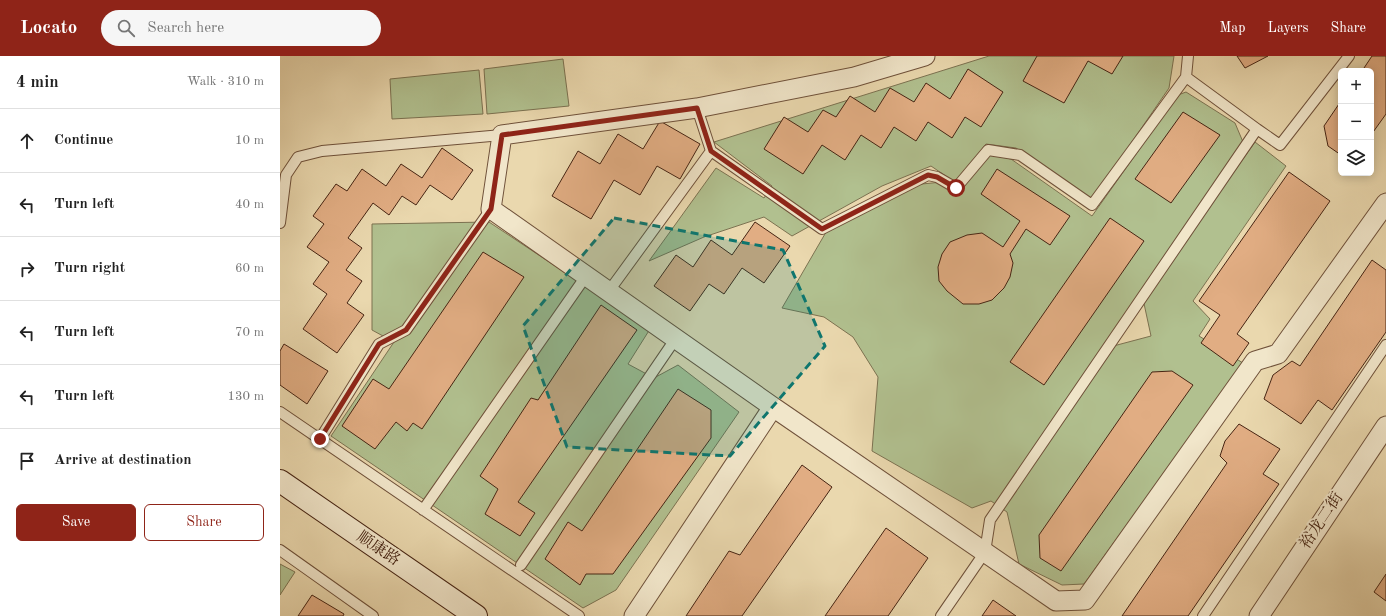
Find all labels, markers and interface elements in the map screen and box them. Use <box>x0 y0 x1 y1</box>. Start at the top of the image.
search box <box>101 10 381 46</box>
icon: search <box>115 17 137 39</box>
text: Locato <box>20 19 77 38</box>
text: Search here <box>147 21 224 36</box>
text: Map <box>1220 21 1246 35</box>
text: Layers <box>1268 21 1309 35</box>
text: Share <box>1331 21 1366 35</box>
map controls <box>1338 68 1374 176</box>
button: + <box>1338 68 1374 104</box>
text: 4 min <box>16 74 59 91</box>
text: Walk · 310 m <box>187 75 264 88</box>
button: − <box>1338 104 1374 140</box>
icon: ahead <box>16 130 38 152</box>
text: Continue <box>54 133 113 148</box>
text: 10 m <box>235 134 264 147</box>
button: layers <box>1338 140 1374 176</box>
route start <box>947 179 965 197</box>
icon: left <box>16 194 38 216</box>
text: Turn left <box>54 197 114 212</box>
text: 40 m <box>235 198 264 211</box>
icon: right <box>16 258 38 280</box>
text: Turn right <box>54 261 125 276</box>
text: 60 m <box>235 262 264 275</box>
icon: left <box>16 322 38 344</box>
text: Turn left <box>54 325 114 340</box>
text: 70 m <box>235 326 264 339</box>
icon: left <box>16 386 38 408</box>
text: Turn left <box>54 389 114 404</box>
text: 130 m <box>227 390 264 403</box>
route end <box>311 430 329 448</box>
icon: arrive <box>16 450 38 472</box>
text: Arrive at destination <box>54 453 192 468</box>
street label: 裕龙二街 <box>1296 489 1347 552</box>
button: Save <box>16 504 136 541</box>
button: Share <box>144 504 264 541</box>
street label: 顺康路 <box>354 527 403 569</box>

